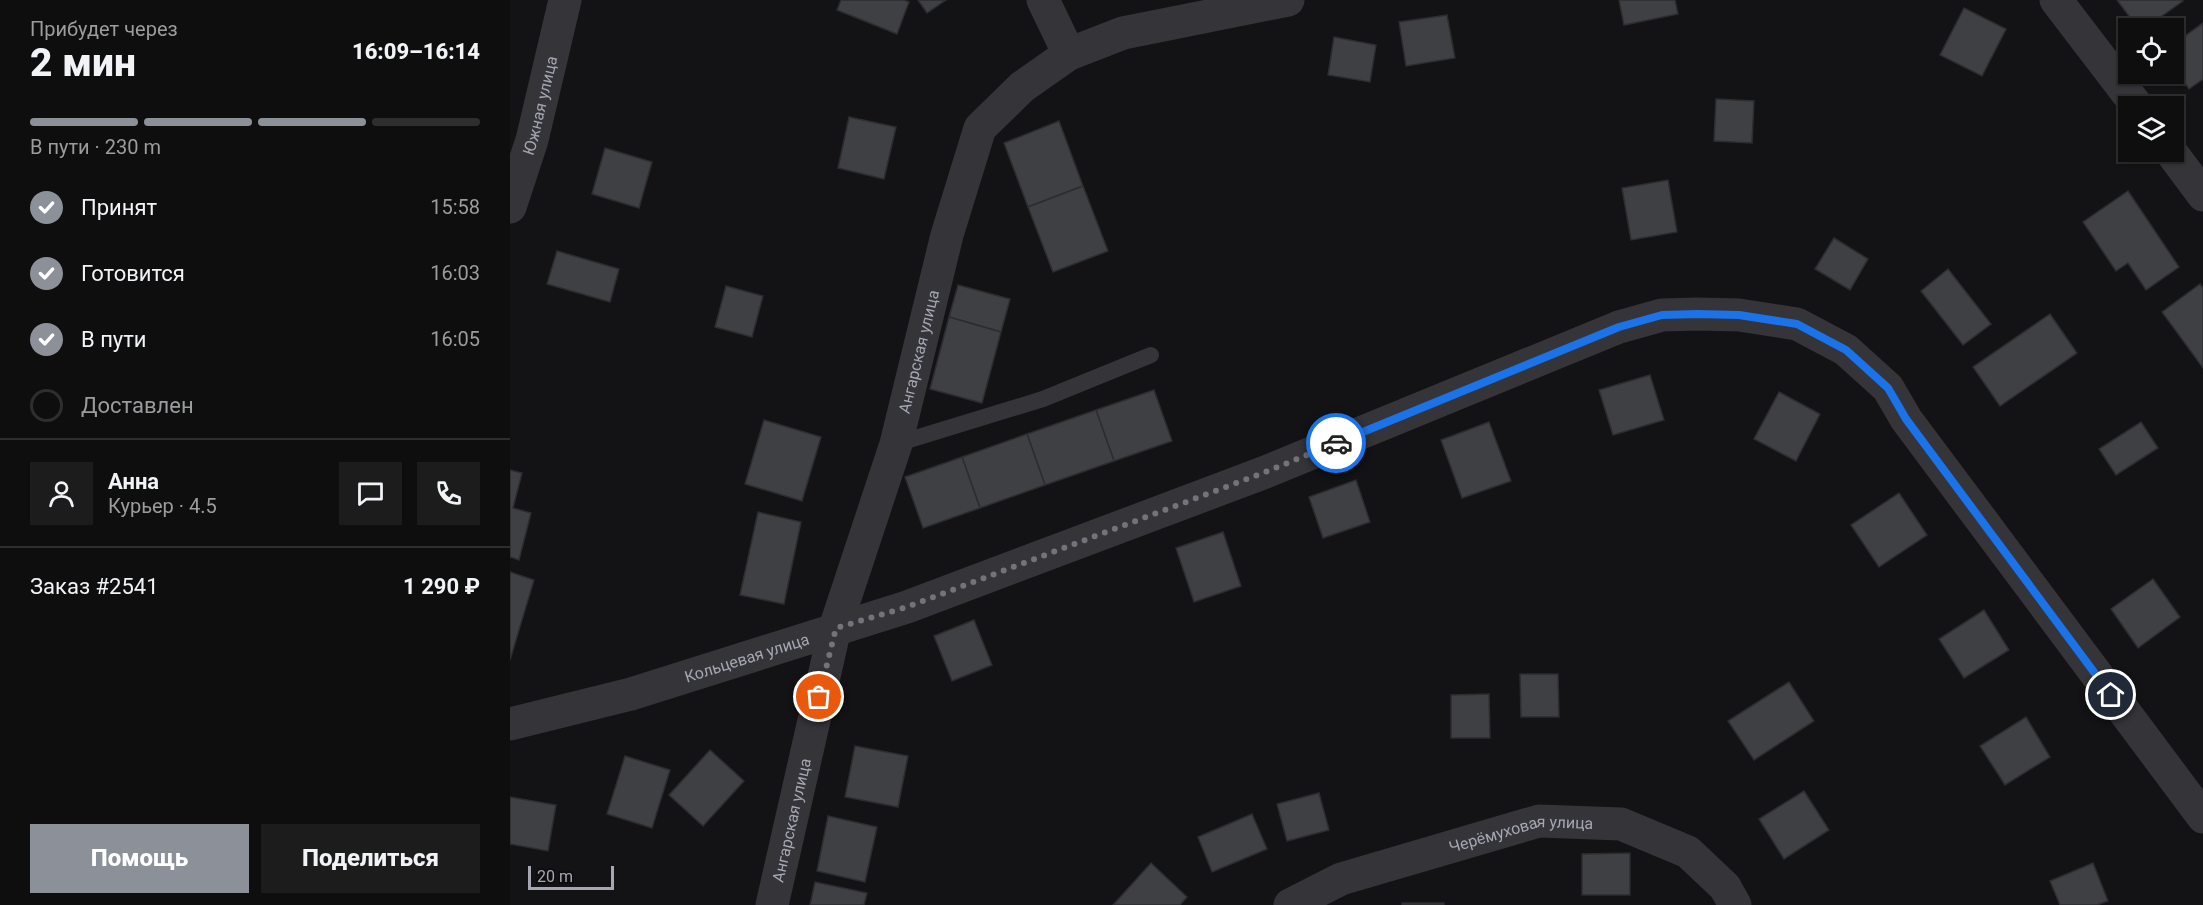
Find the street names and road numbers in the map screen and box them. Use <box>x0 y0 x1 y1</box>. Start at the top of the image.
street label: Южная улица <box>519 54 561 157</box>
street label: Ангарская улица <box>895 288 943 415</box>
street label: Кольцевая улица <box>682 629 811 687</box>
street label: Ангарская улица <box>768 757 815 884</box>
street label: Черёмуховая улица <box>1447 812 1594 857</box>

